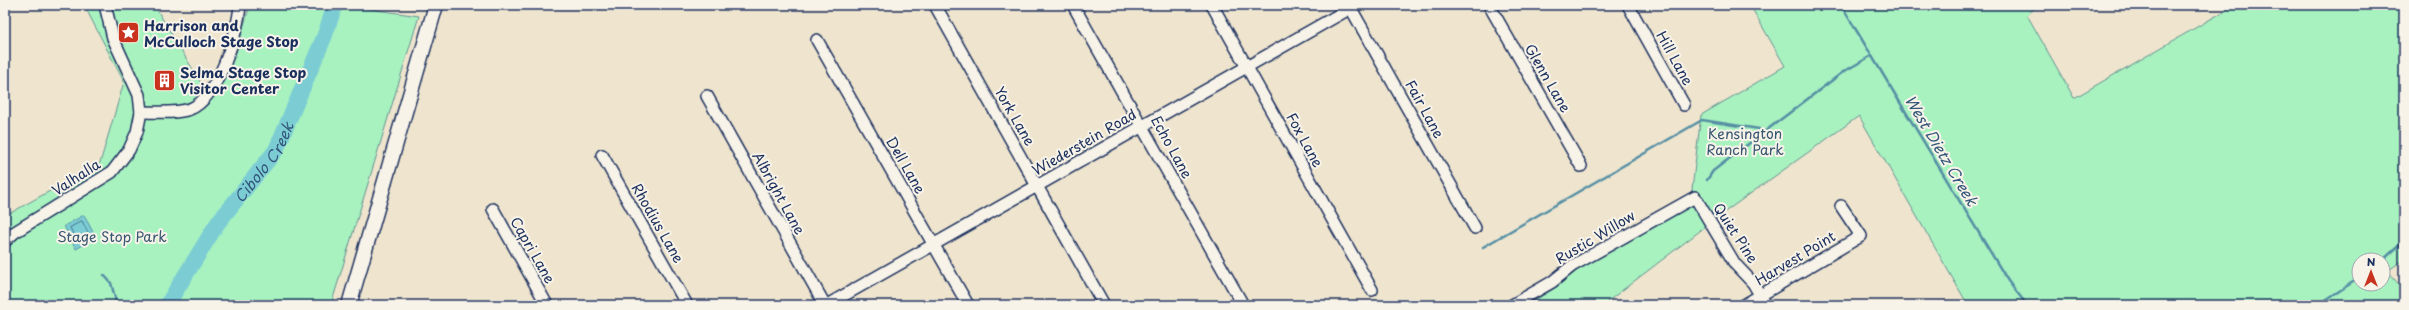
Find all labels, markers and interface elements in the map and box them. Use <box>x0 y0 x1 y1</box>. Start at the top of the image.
place label: Harrison and McCulloch Stage Stop <box>144 15 299 52</box>
place icon: Harrison and McCulloch Stage Stop <box>116 20 142 46</box>
street label: Hill Lane <box>1651 27 1699 89</box>
street label: Glenn Lane <box>1520 40 1576 116</box>
place label: Selma Stage Stop Visitor Center <box>180 62 306 99</box>
building icon: Selma Stage Stop Visitor Center <box>151 67 177 93</box>
street label: Fair Lane <box>1400 76 1450 142</box>
street label: York Lane <box>990 82 1041 150</box>
water label: West Dietz Creek <box>1900 90 1985 211</box>
street label: Wiederstein Road <box>1028 104 1140 180</box>
street label: Fox Lane <box>1281 109 1329 171</box>
street label: Echo Lane <box>1146 112 1198 182</box>
water label: Cibolo Creek <box>227 117 299 207</box>
park label: Kensington Ranch Park <box>1706 123 1784 160</box>
street label: Dell Lane <box>881 132 931 198</box>
street label: Albright Lane <box>748 148 811 238</box>
street label: Valhalla <box>48 153 105 201</box>
street label: Rhodius Lane <box>627 179 689 267</box>
street label: Quiet Pine <box>1709 199 1763 267</box>
street label: Rustic Willow <box>1551 205 1639 269</box>
street label: Capri Lane <box>505 213 561 287</box>
street label: Harvest Point <box>1751 225 1840 290</box>
park label: Stage Stop Park <box>57 226 167 247</box>
north arrow <box>2351 252 2391 292</box>
text: N <box>2367 253 2376 270</box>

